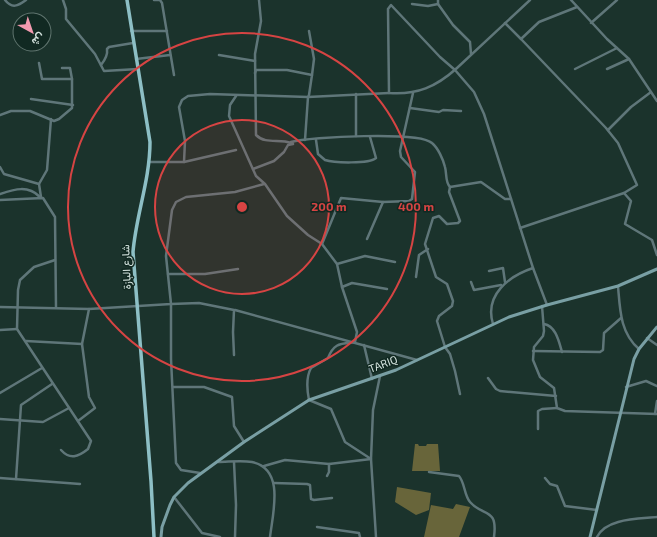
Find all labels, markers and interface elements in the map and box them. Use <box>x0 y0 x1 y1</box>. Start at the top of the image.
north arrow <box>12 12 52 52</box>
text: ش <box>29 30 48 49</box>
text: 200 m <box>311 199 347 213</box>
text: 400 m <box>398 199 434 213</box>
centre of rings <box>235 200 249 214</box>
street label: شارع البازة <box>118 244 135 290</box>
street label: TARIQ <box>367 352 399 376</box>

